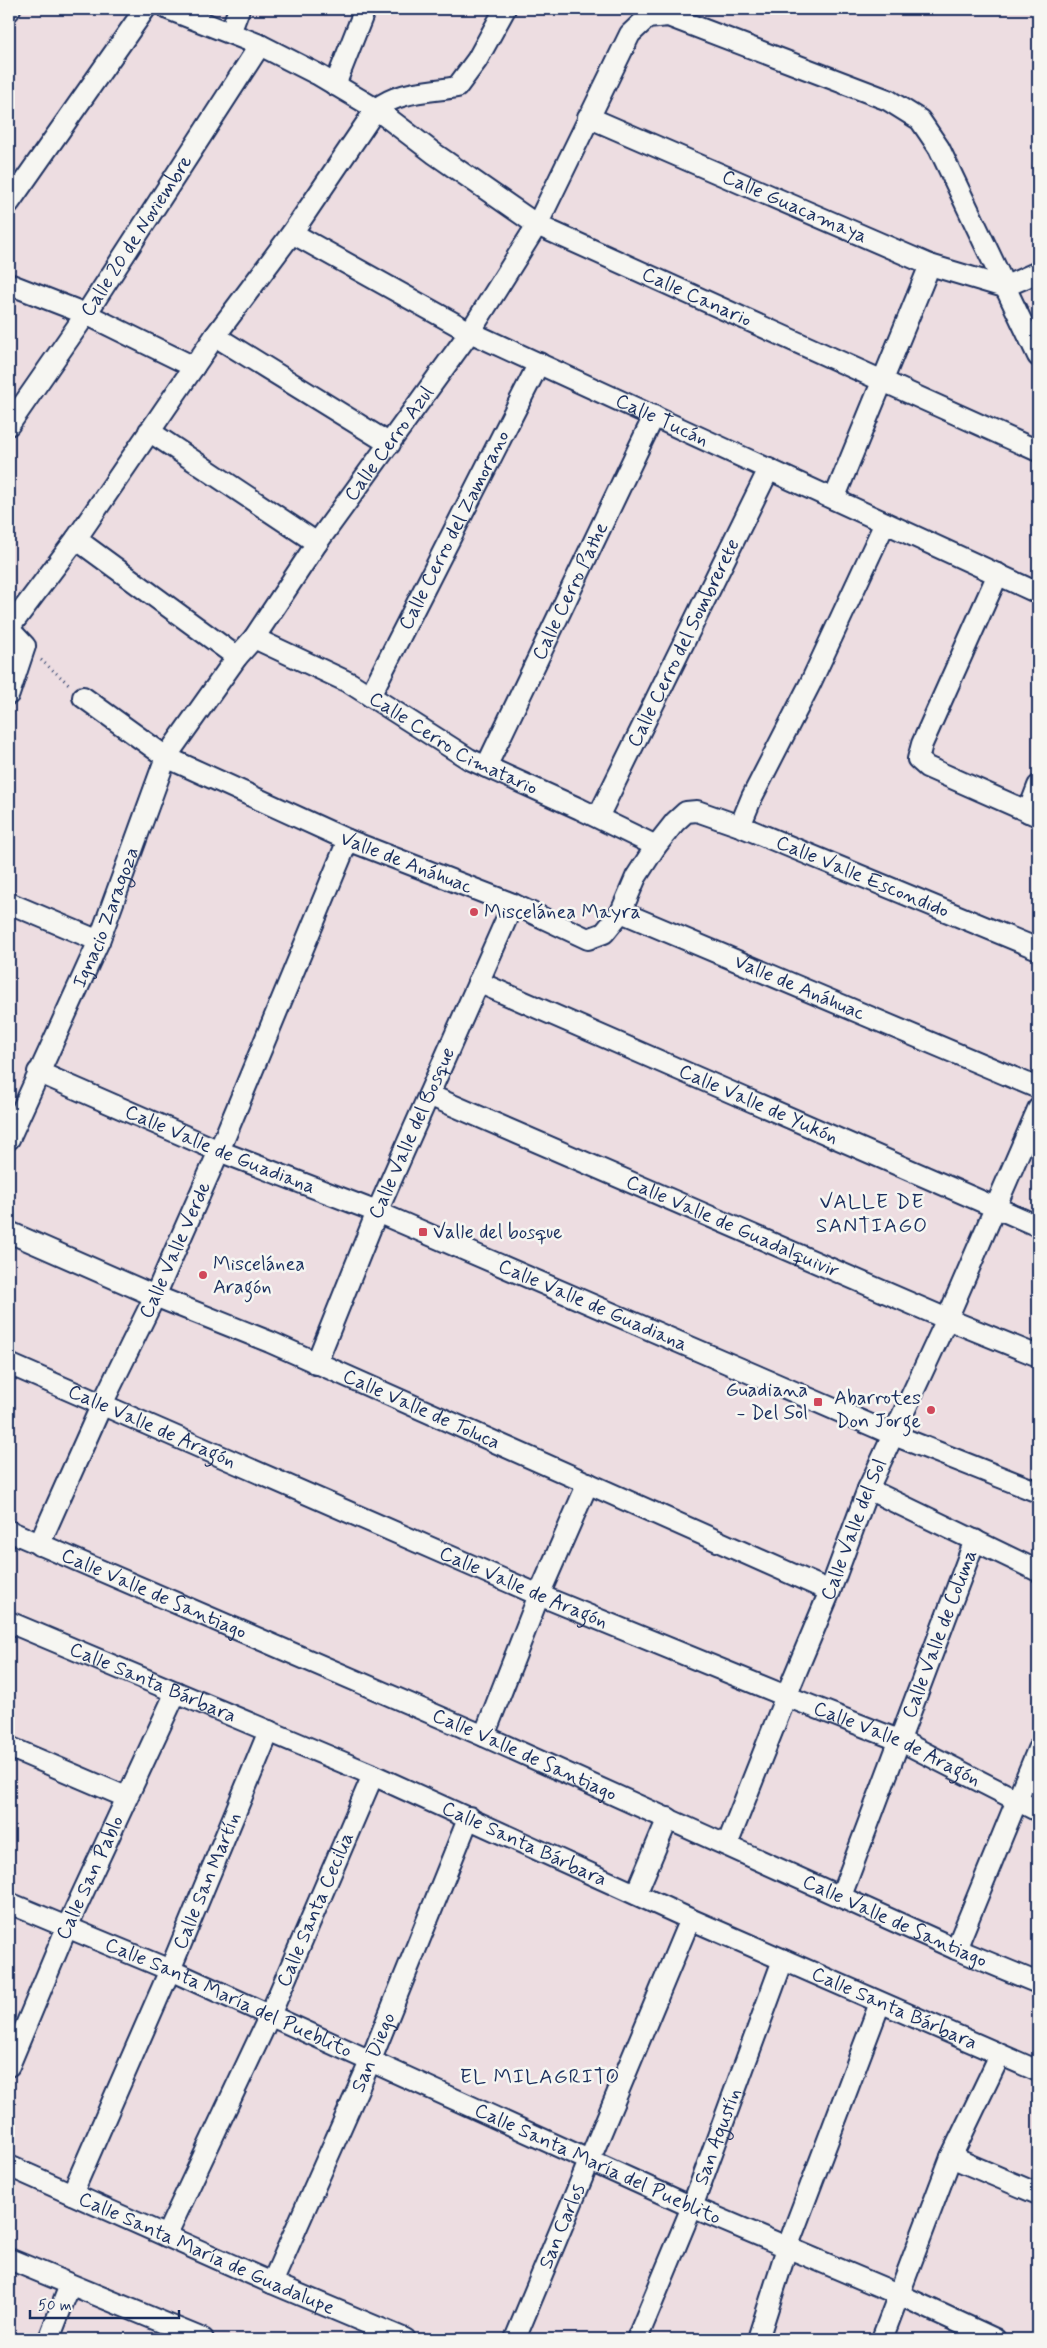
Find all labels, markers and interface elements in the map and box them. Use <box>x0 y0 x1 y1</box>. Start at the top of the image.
street label: Calle 20 de Noviembre <box>74 150 199 322</box>
street label: Calle Guacamaya <box>718 163 871 250</box>
street label: Calle Canario <box>637 260 756 334</box>
street label: Calle Cerro Azul <box>338 380 440 507</box>
street label: Calle Tucán <box>611 387 713 453</box>
street label: Calle Cerro del Zamorano <box>392 426 516 635</box>
street label: Calle Cerro Pathe <box>526 517 615 665</box>
street label: Calle Cerro del Sombrerete <box>621 534 746 752</box>
street label: Calle Cerro Cimatario <box>364 685 542 802</box>
street label: Valle de Anáhuac <box>336 825 476 900</box>
street label: Calle Valle Escondido <box>772 829 953 924</box>
street label: Ignacio Zaragoza <box>66 843 146 992</box>
place label: Miscelánea Mayra <box>484 899 641 926</box>
marker: Miscelánea Mayra <box>468 906 480 918</box>
street label: Valle de Anáhuac <box>730 948 869 1027</box>
street label: Calle Valle del Bosque <box>362 1043 462 1223</box>
street label: Calle Valle de Yukón <box>674 1058 843 1151</box>
street label: Calle Valle de Guadiana <box>121 1098 319 1200</box>
street label: Calle Valle de Guadalquivir <box>622 1168 844 1284</box>
street label: Calle Valle Verde <box>133 1177 217 1323</box>
district label: VALLE DE SANTIAGO <box>816 1188 928 1240</box>
place label: Valle del bosque <box>433 1219 563 1246</box>
marker: Valle del bosque <box>417 1226 429 1238</box>
place label: Miscelánea Aragón <box>213 1251 305 1303</box>
street label: Calle Valle de Guadiana <box>494 1252 692 1358</box>
marker: Miscelánea Aragón <box>197 1269 209 1281</box>
street label: Calle Valle de Toluca <box>338 1363 504 1456</box>
place label: Guadiana - Del Sol <box>725 1377 808 1427</box>
street label: Calle Valle de Aragón <box>64 1378 240 1475</box>
place label: Abarrotes Don Jorge <box>834 1385 921 1437</box>
marker: Guadiana - Del Sol <box>812 1396 824 1408</box>
marker: Abarrotes Don Jorge <box>925 1404 937 1416</box>
street label: Calle Valle del Sol <box>814 1454 894 1605</box>
street label: Calle Valle de Aragón <box>435 1540 612 1635</box>
street label: Calle Valle de Santiago <box>57 1542 251 1646</box>
street label: Calle Valle de Colima <box>896 1546 984 1722</box>
street label: Calle Santa Bárbara <box>65 1635 240 1729</box>
street label: Calle Valle de Aragón <box>810 1695 985 1793</box>
street label: Calle Valle de Santiago <box>428 1702 621 1808</box>
street label: Calle Santa Bárbara <box>437 1795 611 1893</box>
street label: Calle San Martín <box>166 1808 247 1954</box>
street label: Calle San Pablo <box>50 1811 130 1944</box>
street label: Calle Santa Cecilia <box>270 1828 360 1991</box>
street label: Calle Valle de Santiago <box>798 1868 991 1974</box>
street label: Calle Santa María del Pueblito <box>101 1931 356 2064</box>
street label: Calle Santa Bárbara <box>807 1960 982 2056</box>
street label: San Diego <box>345 2009 402 2096</box>
district label: EL MILAGRITO <box>460 2063 620 2091</box>
street label: San Agustín <box>688 2084 748 2189</box>
street label: Calle Santa María del Pueblito <box>470 2097 725 2231</box>
street label: San Carlos <box>532 2180 592 2273</box>
street label: Calle Santa María de Guadalupe <box>74 2185 339 2321</box>
scale bar <box>30 2288 179 2320</box>
text: 50 m <box>38 2296 72 2316</box>

